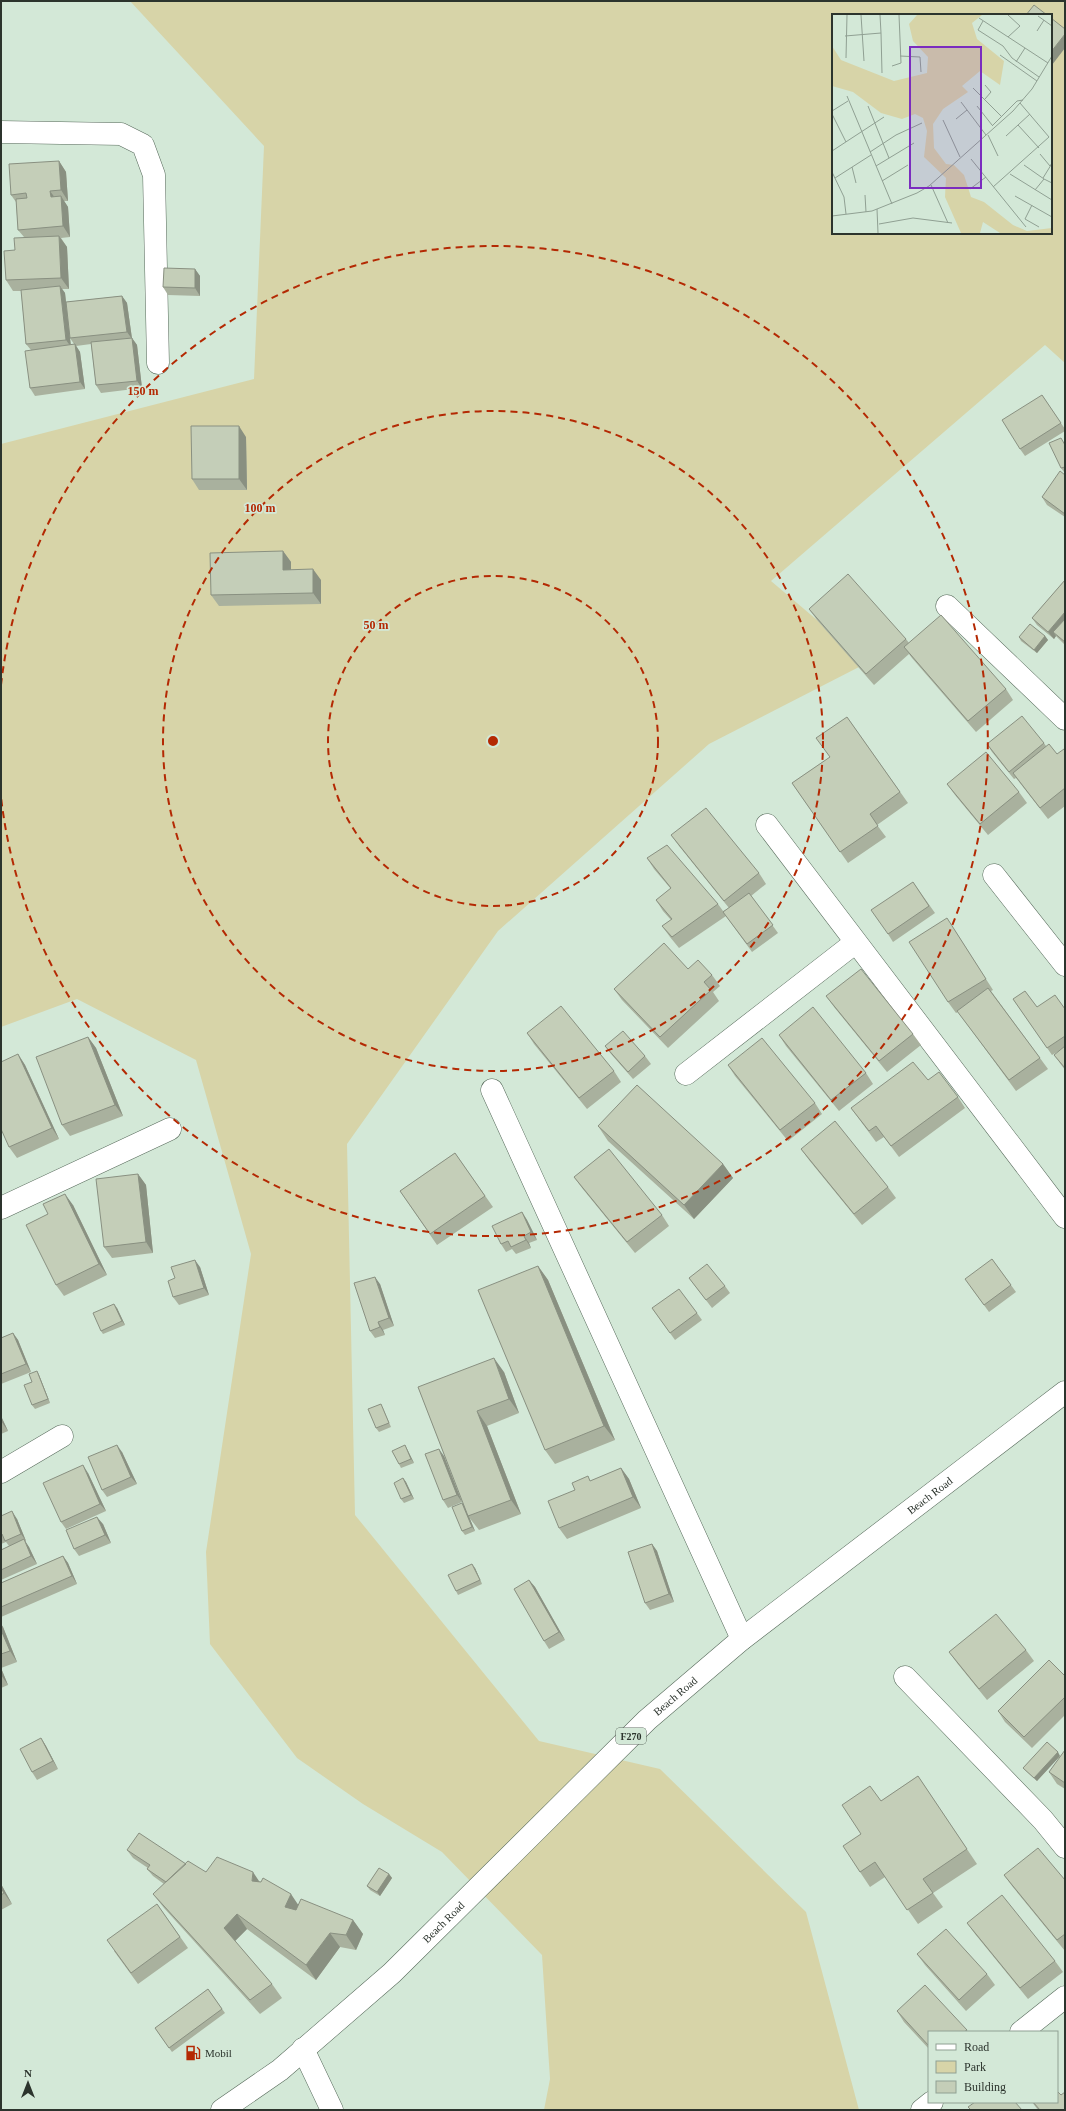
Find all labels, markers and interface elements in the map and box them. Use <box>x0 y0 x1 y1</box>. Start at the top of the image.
inset map <box>832 14 1052 234</box>
text: 150 m <box>128 384 159 398</box>
text: 100 m <box>245 501 276 515</box>
text: 50 m <box>364 618 389 632</box>
centre of rings <box>486 734 500 748</box>
street label: Beach Road <box>905 1474 955 1516</box>
street label: Beach Road <box>651 1674 700 1718</box>
road number: F270 <box>616 1728 646 1744</box>
street label: Beach Road <box>420 1899 467 1945</box>
legend <box>928 2031 1058 2103</box>
text: Road <box>964 2040 989 2054</box>
fuel station icon: Mobil <box>184 2044 202 2062</box>
place label: Mobil <box>205 2047 232 2059</box>
text: Park <box>964 2060 986 2074</box>
north arrow <box>8 2063 48 2103</box>
text: N <box>24 2067 32 2079</box>
text: Building <box>964 2080 1006 2094</box>

